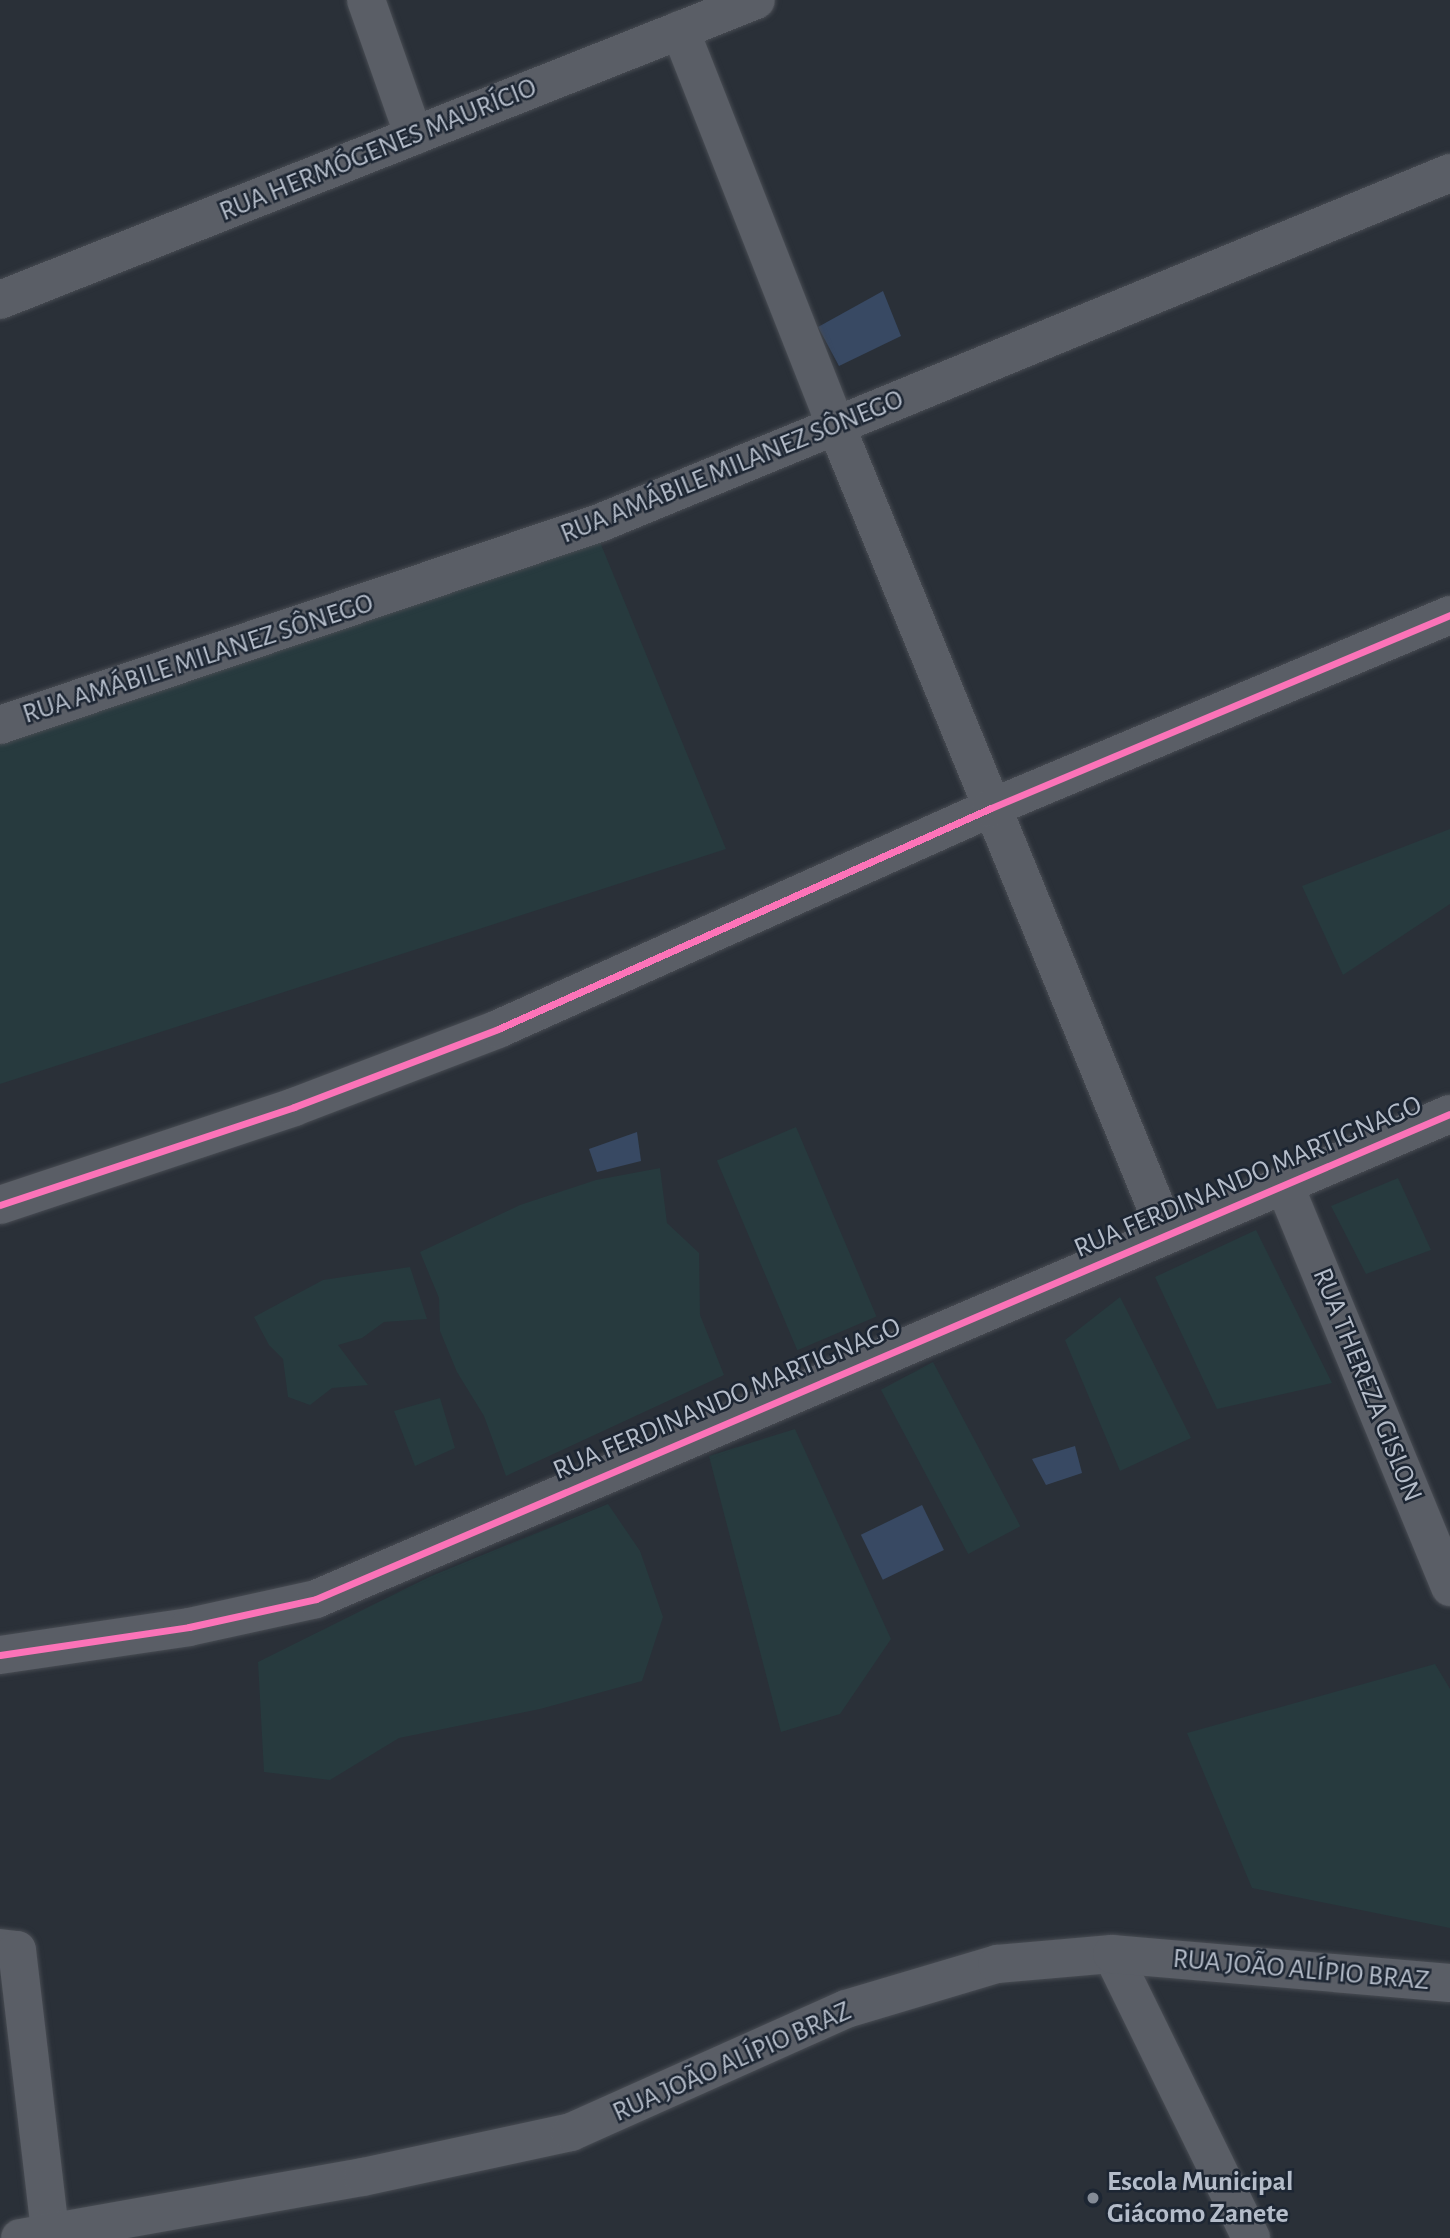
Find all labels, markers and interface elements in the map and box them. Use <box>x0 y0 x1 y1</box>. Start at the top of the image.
street label: RUA HERMÓGENES MAURÍCIO <box>215 71 541 229</box>
street label: RUA AMÁBILE MILANEZ SÔNEGO <box>556 383 908 551</box>
street label: RUA AMÁBILE MILANEZ SÔNEGO <box>18 586 378 732</box>
street label: RUA FERDINANDO MARTIGNAGO <box>1069 1088 1427 1266</box>
street label: RUA THEREZA GISLON <box>1305 1263 1429 1507</box>
street label: RUA FERDINANDO MARTIGNAGO <box>548 1310 906 1488</box>
street label: RUA JOÃO ALÍPIO BRAZ <box>1171 1942 1431 1998</box>
street label: RUA JOÃO ALÍPIO BRAZ <box>608 1994 856 2130</box>
place label: Escola Municipal Giácomo Zanete <box>1107 2165 1293 2231</box>
marker: Escola Municipal Giácomo Zanete <box>1085 2190 1101 2206</box>

